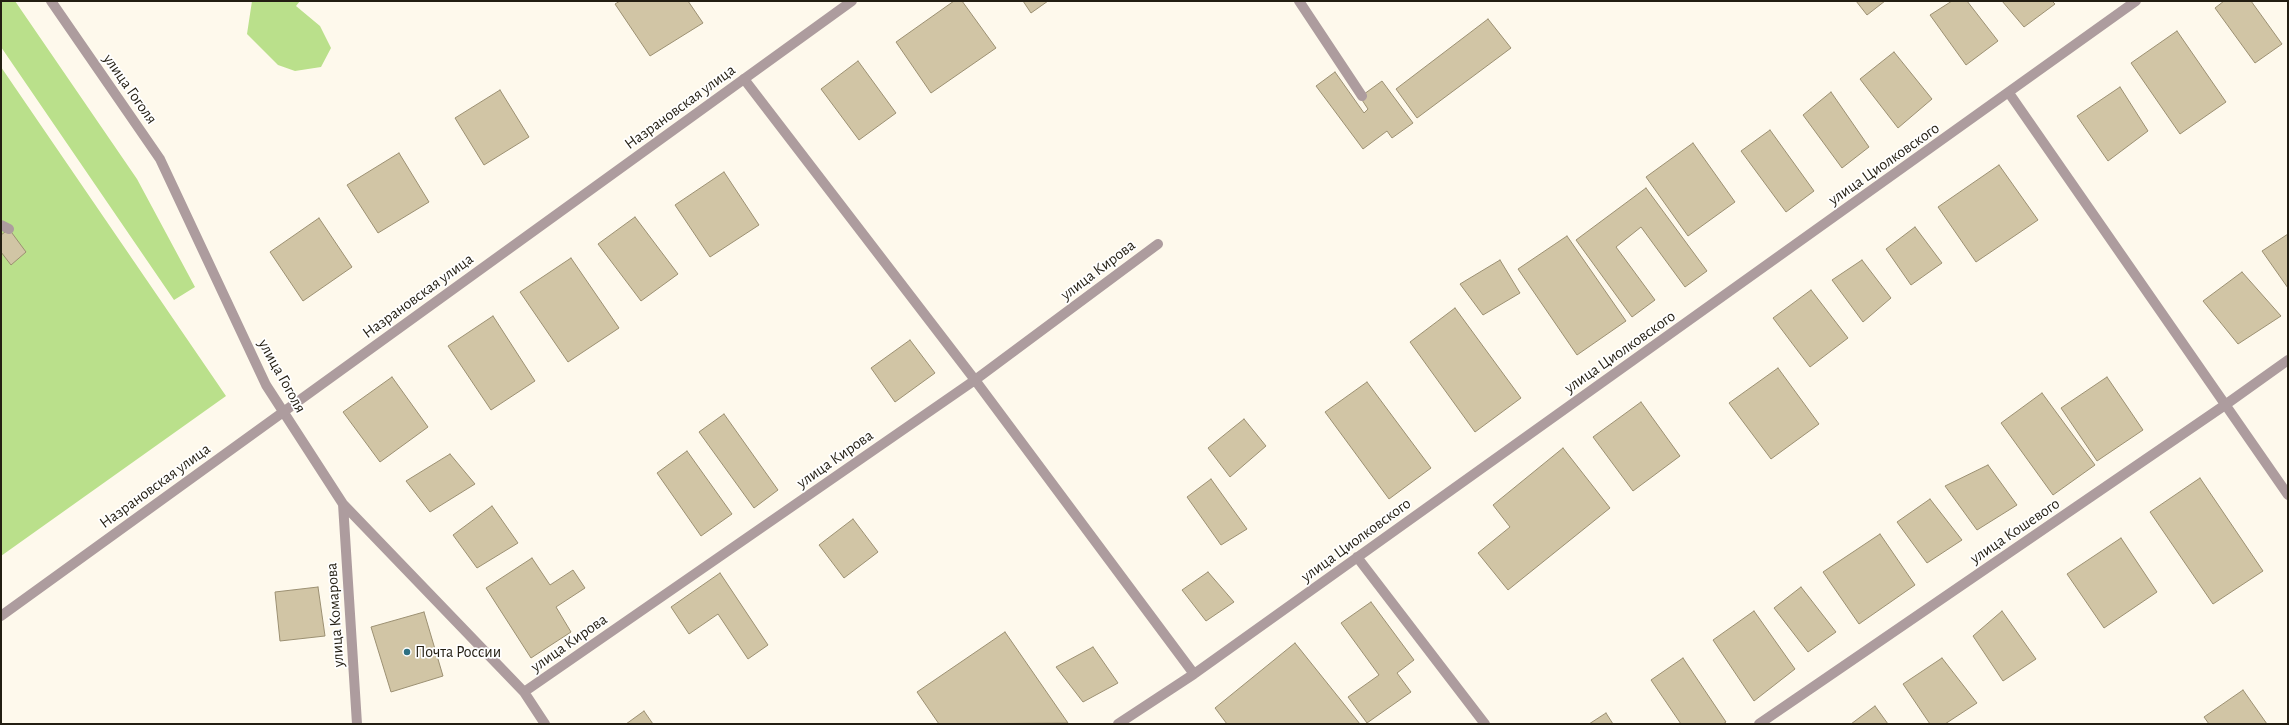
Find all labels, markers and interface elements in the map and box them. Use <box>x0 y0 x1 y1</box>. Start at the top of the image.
street label: улица Гоголя <box>99 50 161 128</box>
street label: Назрановская улица <box>621 60 739 154</box>
street label: улица Циолковского <box>1825 119 1943 209</box>
street label: улица Кирова <box>1057 236 1139 304</box>
street label: Назрановская улица <box>359 249 477 343</box>
street label: улица Циолковского <box>1561 307 1679 397</box>
street label: улица Гоголя <box>254 336 310 416</box>
street label: улица Кирова <box>793 426 877 492</box>
street label: Назрановская улица <box>96 439 214 533</box>
street label: улица Циолковского <box>1297 494 1415 586</box>
street label: улица Кошевого <box>1967 494 2063 568</box>
street label: улица Комарова <box>322 562 348 668</box>
street label: улица Кирова <box>527 610 611 676</box>
place label: Почта России <box>415 642 501 662</box>
marker: Почта России <box>402 647 412 657</box>

